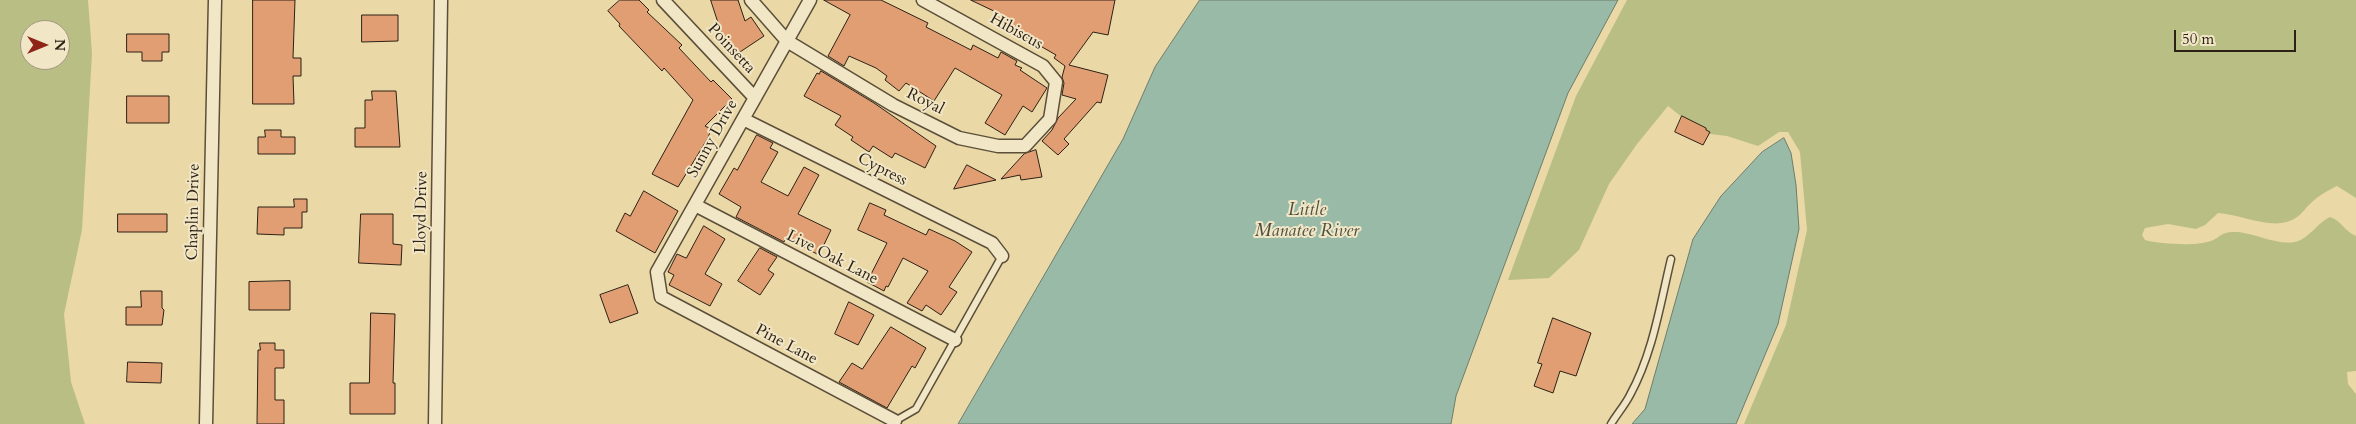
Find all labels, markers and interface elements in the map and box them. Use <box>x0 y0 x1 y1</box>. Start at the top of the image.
street label: Hibiscus <box>986 10 1046 54</box>
north arrow <box>20 20 70 70</box>
street label: Poinsetta <box>703 20 759 78</box>
scale bar <box>2176 20 2298 52</box>
text: 50 m <box>2182 29 2214 49</box>
text: N <box>50 39 69 51</box>
street label: Royal <box>903 85 947 119</box>
street label: Sunny Drive <box>684 97 742 181</box>
street label: Cypress <box>854 149 910 191</box>
street label: Chaplin Drive <box>184 163 204 261</box>
street label: Lloyd Drive <box>412 171 432 253</box>
water label: Little Manatee River <box>1255 200 1359 242</box>
street label: Live Oak Lane <box>783 227 881 289</box>
street label: Pine Lane <box>752 321 820 369</box>

